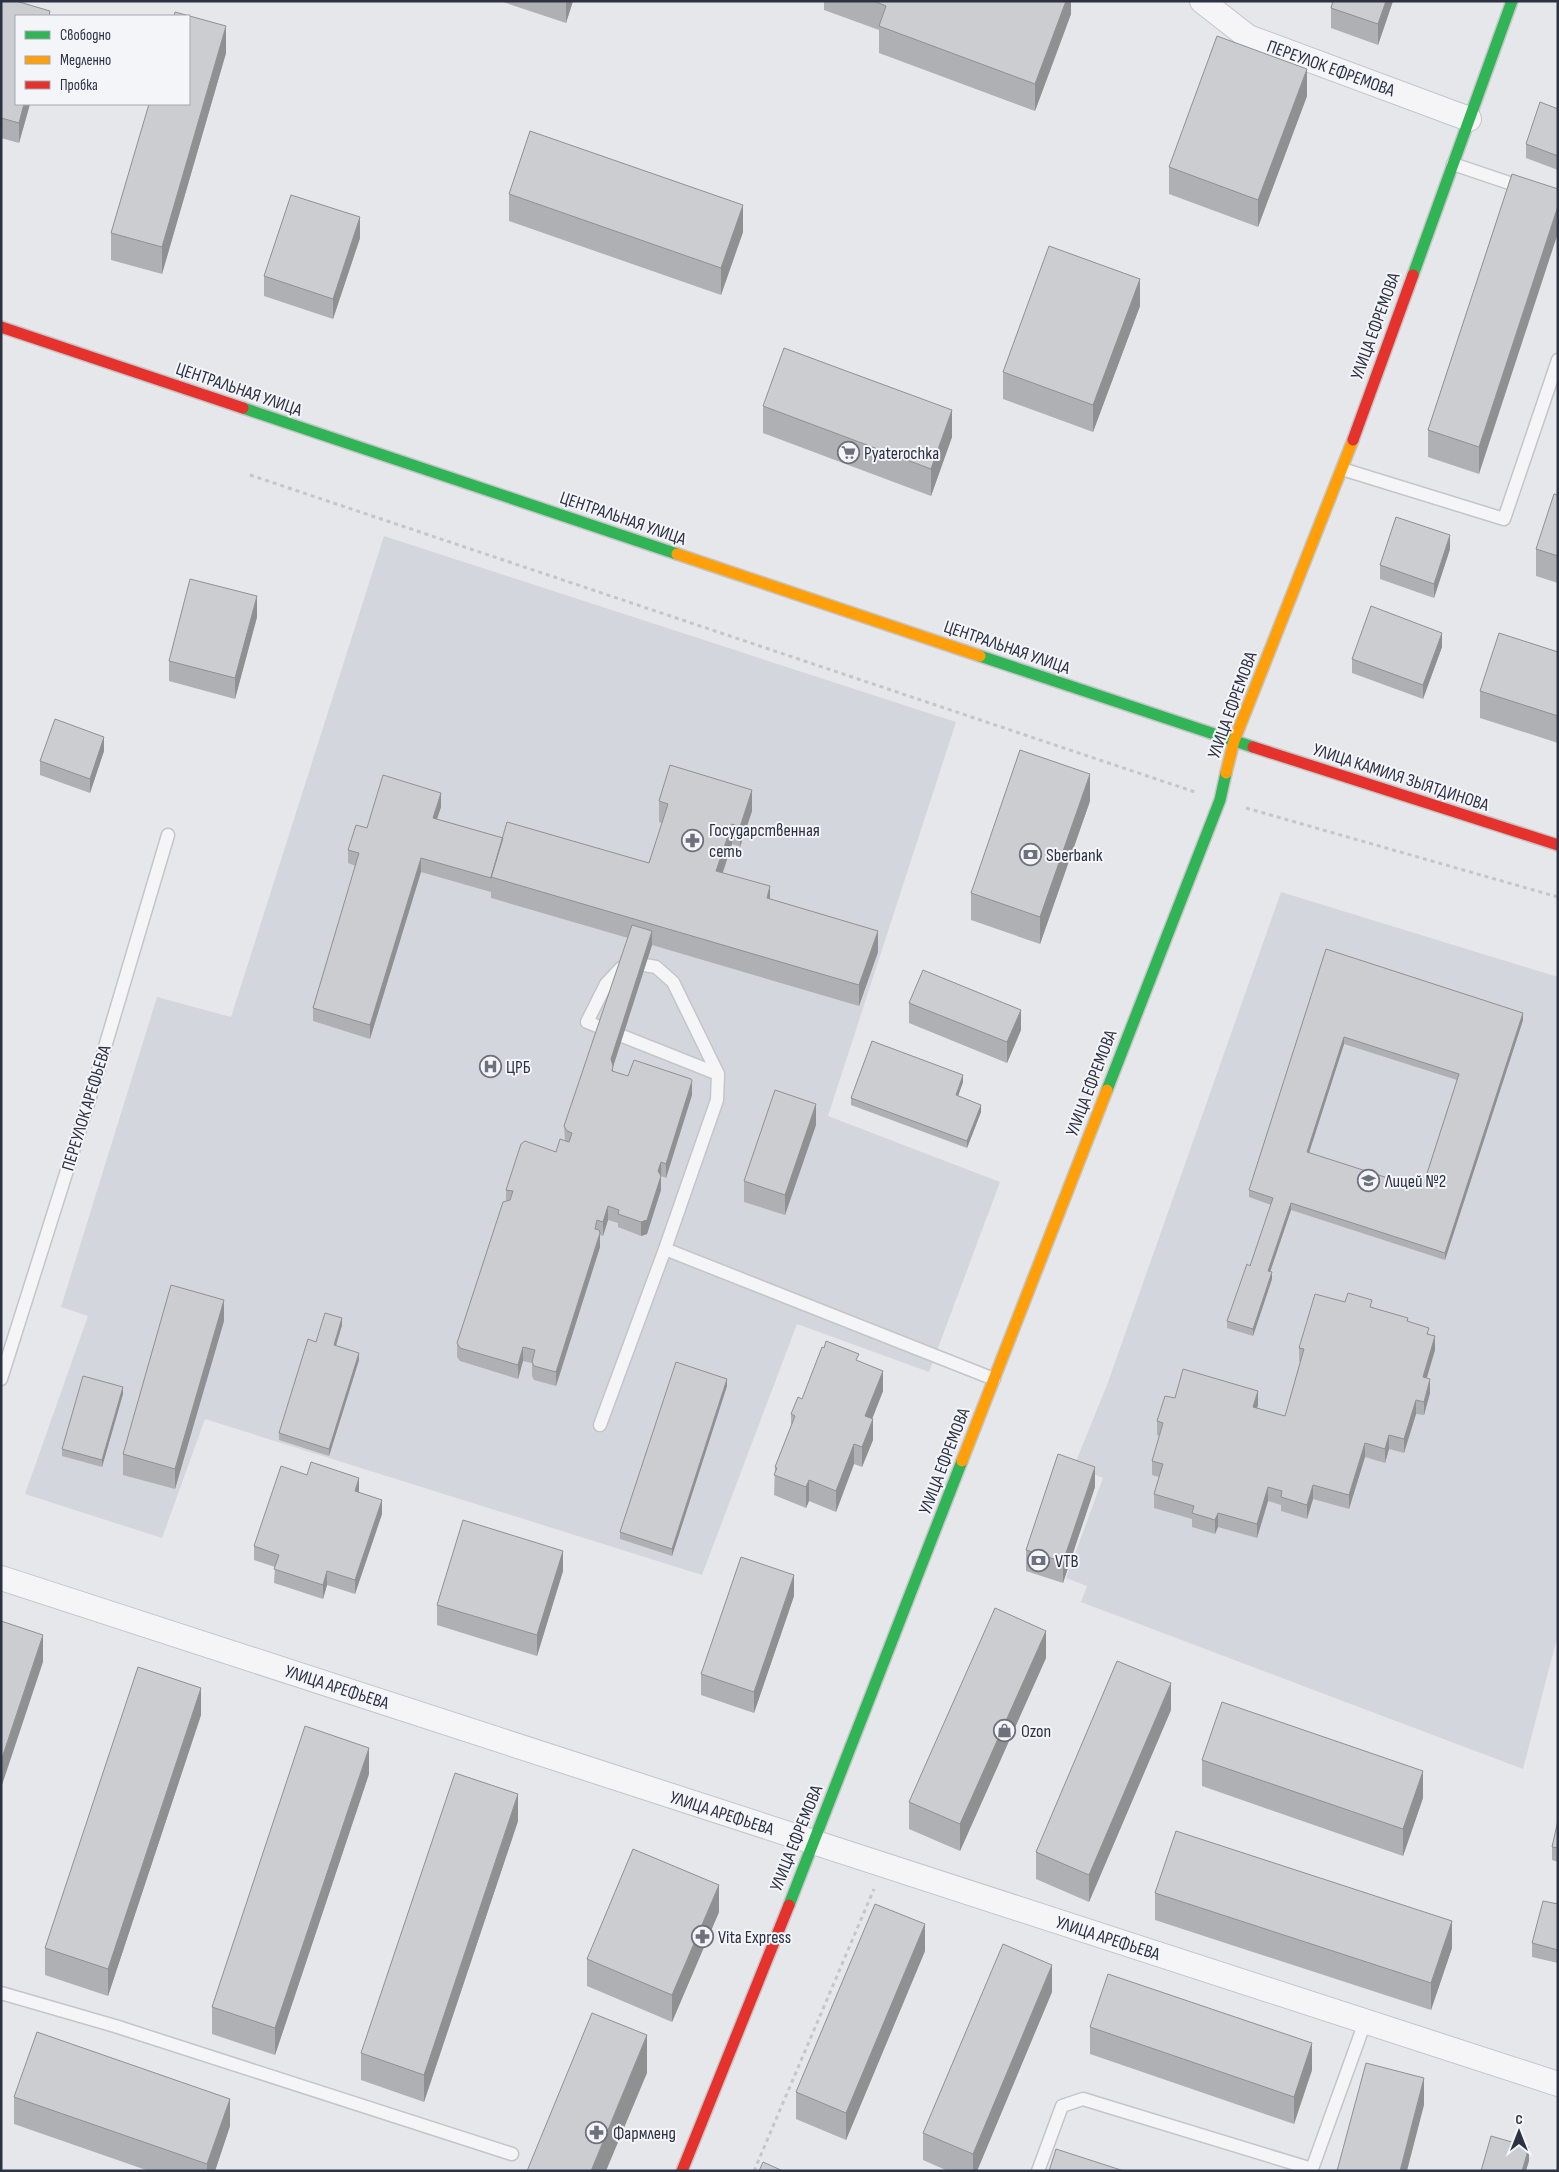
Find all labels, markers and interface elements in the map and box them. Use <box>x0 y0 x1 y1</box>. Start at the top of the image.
legend <box>15 15 190 105</box>
text: Свободно <box>60 26 111 45</box>
street label: ПЕРЕУЛОК ЕФРЕМОВА <box>1264 36 1398 101</box>
text: Медленно <box>60 51 111 70</box>
text: Пробка <box>60 76 98 95</box>
street label: УЛИЦА ЕФРЕМОВА <box>1346 270 1405 383</box>
street label: ЦЕНТРАЛЬНАЯ УЛИЦА <box>173 358 305 421</box>
supermarket icon: Pyaterochka <box>836 441 860 465</box>
place label: Pyaterochka <box>864 443 939 464</box>
street label: ЦЕНТРАЛЬНАЯ УЛИЦА <box>557 487 689 550</box>
street label: ЦЕНТРАЛЬНАЯ УЛИЦА <box>941 616 1073 679</box>
street label: УЛИЦА ЕФРЕМОВА <box>1203 649 1262 762</box>
street label: УЛИЦА КАМИЛЯ ЗЫЯТДИНОВА <box>1310 739 1492 816</box>
place label: Государственная сеть <box>709 820 820 862</box>
pharmacy icon: Государственная сеть <box>681 828 705 852</box>
bank icon: Sberbank <box>1018 843 1042 867</box>
place label: Sberbank <box>1046 845 1103 866</box>
street label: УЛИЦА ЕФРЕМОВА <box>1062 1027 1121 1139</box>
street label: ПЕРЕУЛОК АРЕФЬЕВА <box>57 1042 116 1174</box>
hospital icon: ЦРБ <box>478 1055 502 1079</box>
place label: ЦРБ <box>506 1057 531 1078</box>
school or university icon: Лицей №2 <box>1357 1169 1381 1193</box>
place label: Лицей №2 <box>1384 1171 1446 1192</box>
street label: УЛИЦА ЕФРЕМОВА <box>915 1405 974 1517</box>
bank icon: VTB <box>1027 1549 1051 1573</box>
place label: VTB <box>1055 1551 1079 1572</box>
street label: УЛИЦА АРЕФЬЕВА <box>282 1661 392 1714</box>
shop icon: Ozon <box>993 1719 1017 1743</box>
place label: Ozon <box>1021 1721 1051 1742</box>
street label: УЛИЦА ЕФРЕМОВА <box>766 1782 827 1894</box>
street label: УЛИЦА АРЕФЬЕВА <box>667 1787 777 1840</box>
street label: УЛИЦА АРЕФЬЕВА <box>1053 1912 1163 1965</box>
pharmacy icon: Vita Express <box>690 1925 714 1949</box>
place label: Vita Express <box>718 1927 791 1948</box>
north arrow <box>1494 2107 1544 2157</box>
text: С <box>1515 2111 1523 2128</box>
pharmacy icon: Фармленд <box>585 2121 609 2145</box>
place label: Фармленд <box>613 2123 676 2144</box>

